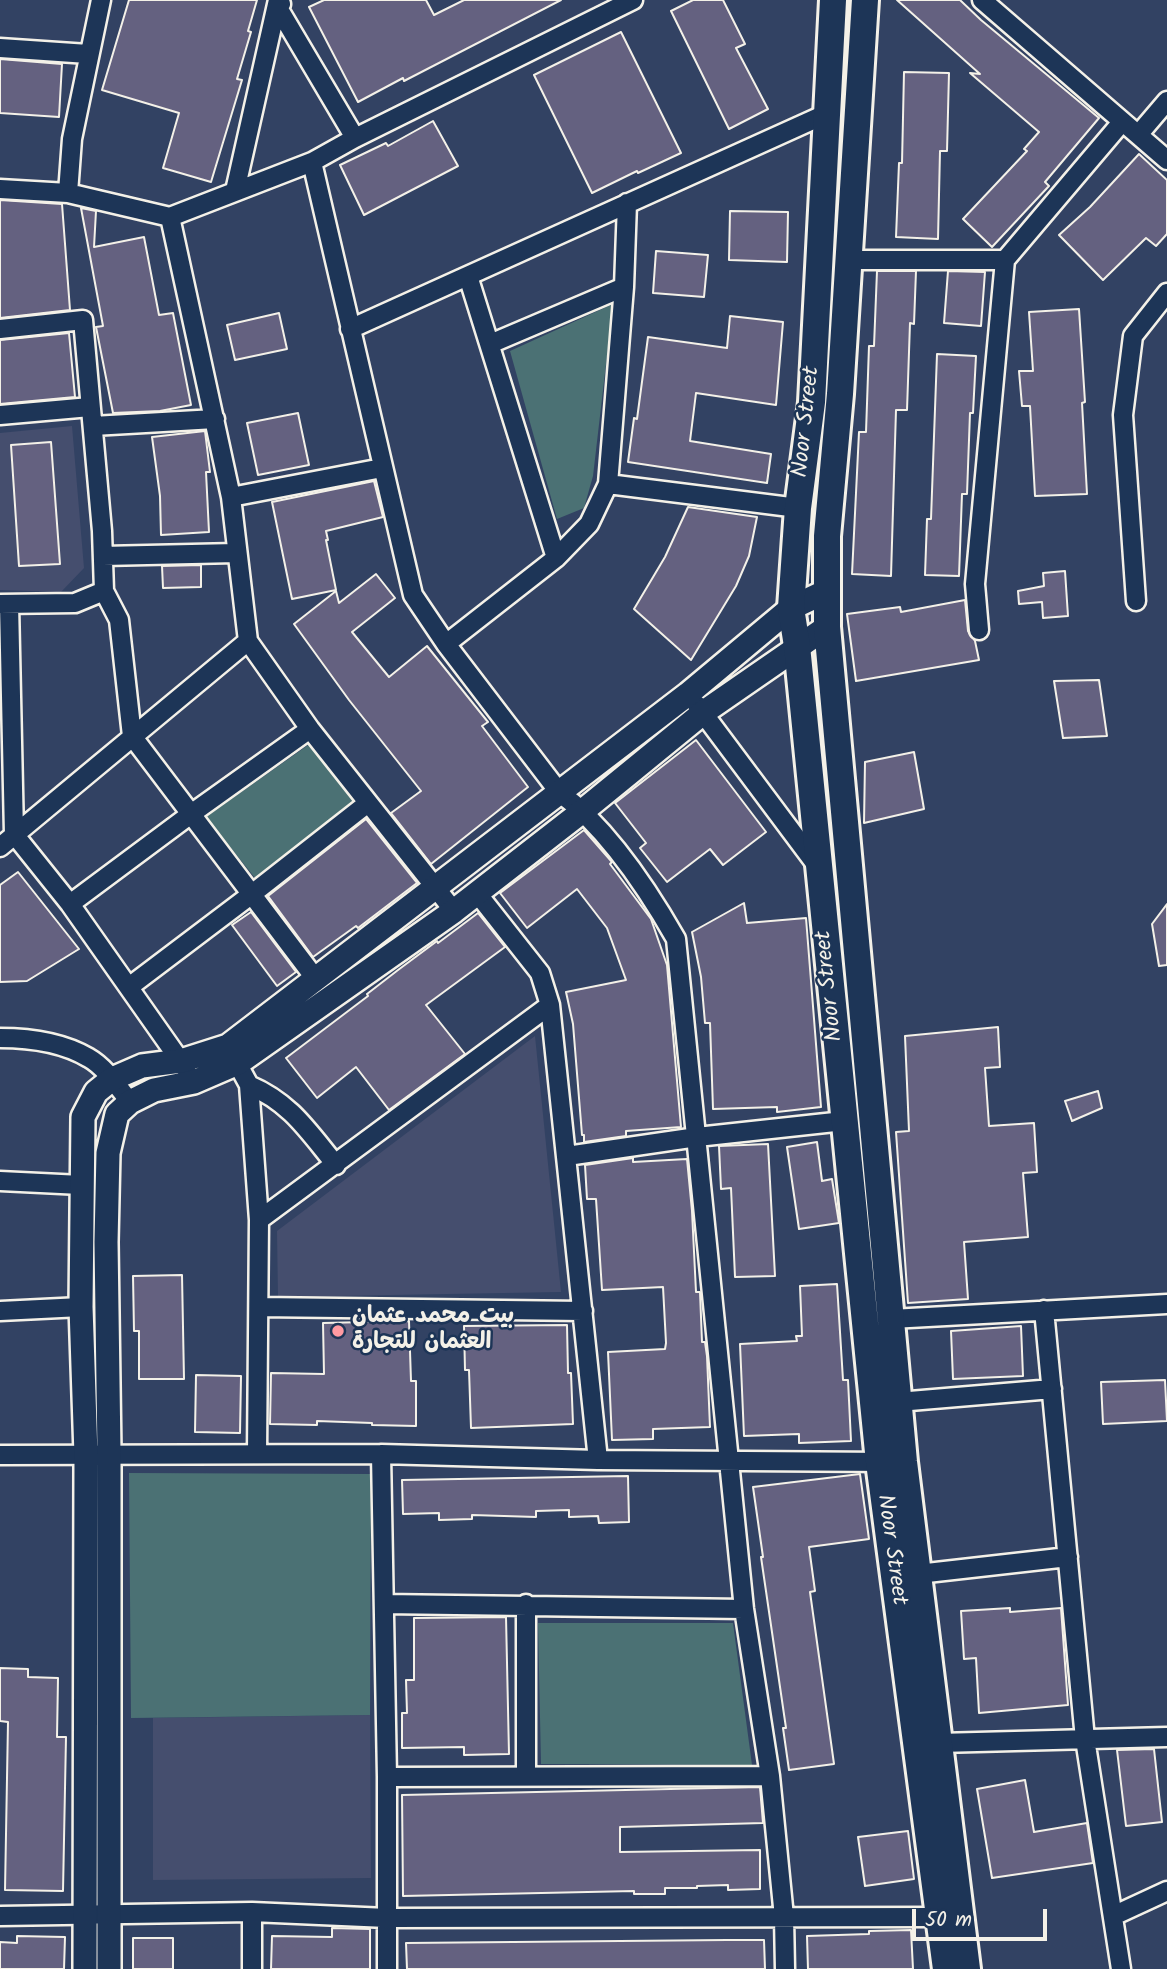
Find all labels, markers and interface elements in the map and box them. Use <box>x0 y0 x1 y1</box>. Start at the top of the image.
street label: Noor Street <box>788 365 828 479</box>
street label: Noor Street <box>811 929 851 1043</box>
place label: بيت محمد عثمان العثمان للتجارة <box>352 1304 514 1358</box>
marker: بيت محمد عثمان العثمان للتجارة <box>330 1323 346 1339</box>
street label: Noor Street <box>869 1493 911 1607</box>
scale bar <box>915 1896 1050 1940</box>
text: 50 m <box>925 1904 972 1937</box>

